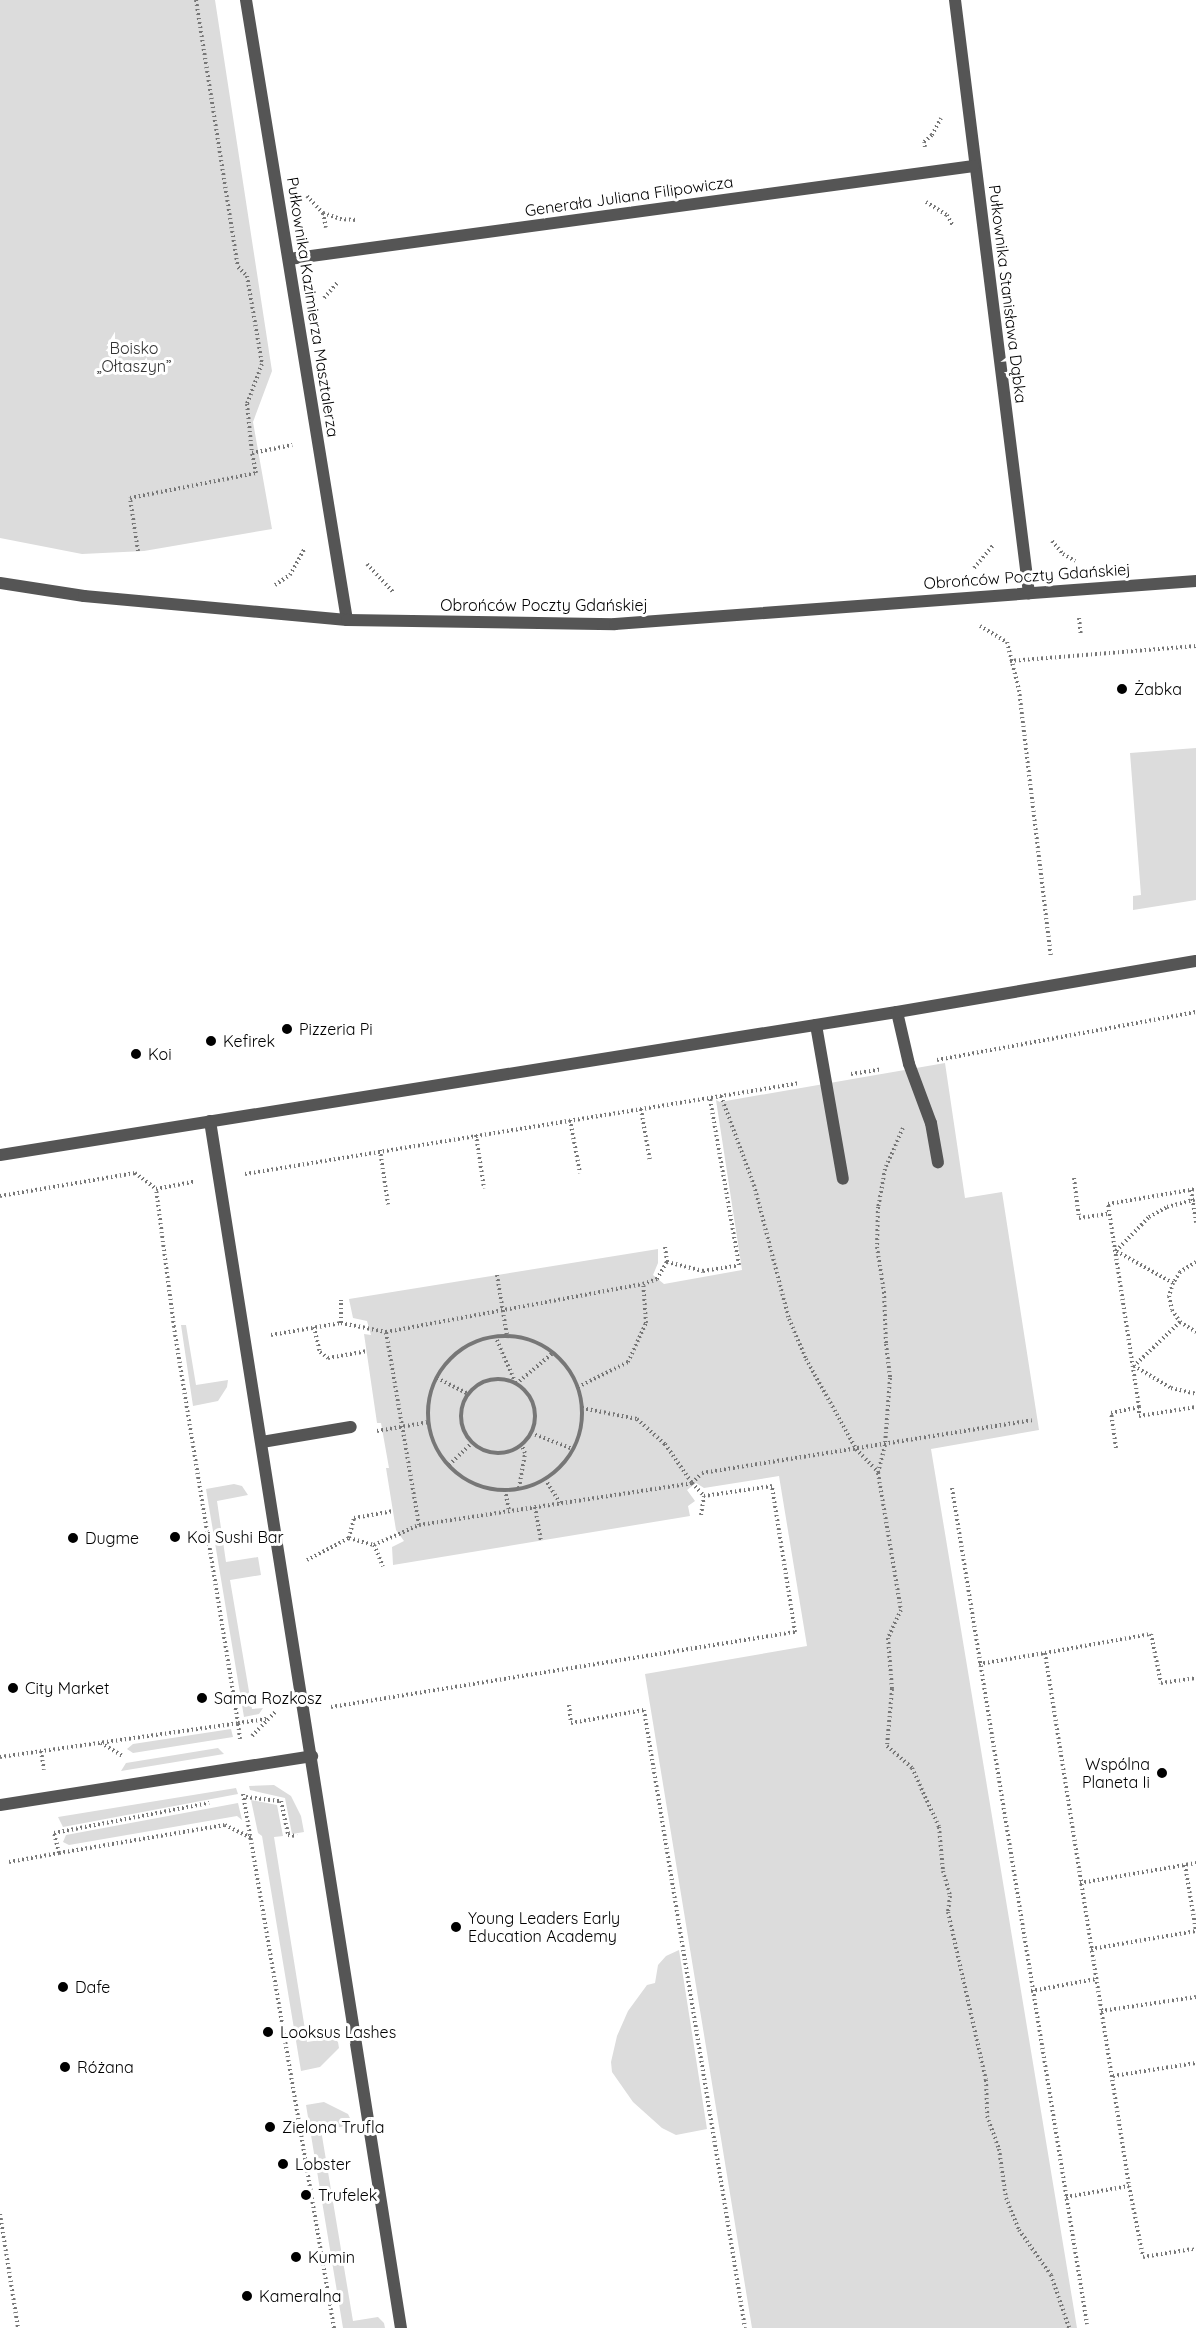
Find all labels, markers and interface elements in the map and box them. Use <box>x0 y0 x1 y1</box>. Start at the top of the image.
street label: Generała Juliana Filipowicza <box>524 172 734 220</box>
street label: Pułkownika Kazimierza Masztalerza <box>283 176 343 438</box>
street label: Pułkownika Stanisława Dąbka <box>985 184 1031 404</box>
park label: Boisko „Ołtaszyn” <box>96 338 172 376</box>
street label: Obrońców Poczty Gdańskiej <box>923 559 1131 593</box>
street label: Obrońców Poczty Gdańskiej <box>440 595 648 615</box>
place label: Żabka <box>1134 679 1182 699</box>
marker: Żabka <box>1115 682 1129 696</box>
place label: Pizzeria Pi <box>299 1019 373 1039</box>
marker: Pizzeria Pi <box>280 1022 294 1036</box>
place label: Kefirek <box>223 1031 275 1051</box>
marker: Kefirek <box>204 1034 218 1048</box>
place label: Koi <box>148 1044 172 1064</box>
marker: Koi <box>129 1047 143 1061</box>
place label: Koi Sushi Bar <box>187 1527 284 1547</box>
place label: Dugme <box>85 1528 139 1548</box>
marker: Koi Sushi Bar <box>168 1530 182 1544</box>
marker: Dugme <box>66 1531 80 1545</box>
place label: City Market <box>25 1678 110 1698</box>
marker: City Market <box>6 1681 20 1695</box>
place label: Sama Rozkosz <box>214 1688 322 1708</box>
marker: Sama Rozkosz <box>195 1691 209 1705</box>
place label: Wspólna Planeta Ii <box>1082 1754 1150 1792</box>
marker: Wspólna Planeta Ii <box>1155 1766 1169 1780</box>
place label: Young Leaders Early Education Academy <box>468 1908 620 1946</box>
marker: Young Leaders Early Education Academy <box>449 1920 463 1934</box>
place label: Dafe <box>75 1977 110 1997</box>
marker: Dafe <box>56 1980 70 1994</box>
place label: Looksus Lashes <box>280 2022 396 2042</box>
marker: Looksus Lashes <box>261 2025 275 2039</box>
place label: Różana <box>77 2057 134 2077</box>
marker: Różana <box>58 2060 72 2074</box>
place label: Zielona Trufla <box>282 2117 384 2137</box>
marker: Zielona Trufla <box>263 2120 277 2134</box>
place label: Lobster <box>295 2154 351 2174</box>
marker: Lobster <box>276 2157 290 2171</box>
place label: Trufelek <box>318 2185 377 2205</box>
marker: Trufelek <box>299 2188 313 2202</box>
place label: Kumin <box>308 2247 355 2267</box>
marker: Kumin <box>289 2250 303 2264</box>
place label: Kameralna <box>259 2286 341 2306</box>
marker: Kameralna <box>240 2289 254 2303</box>

